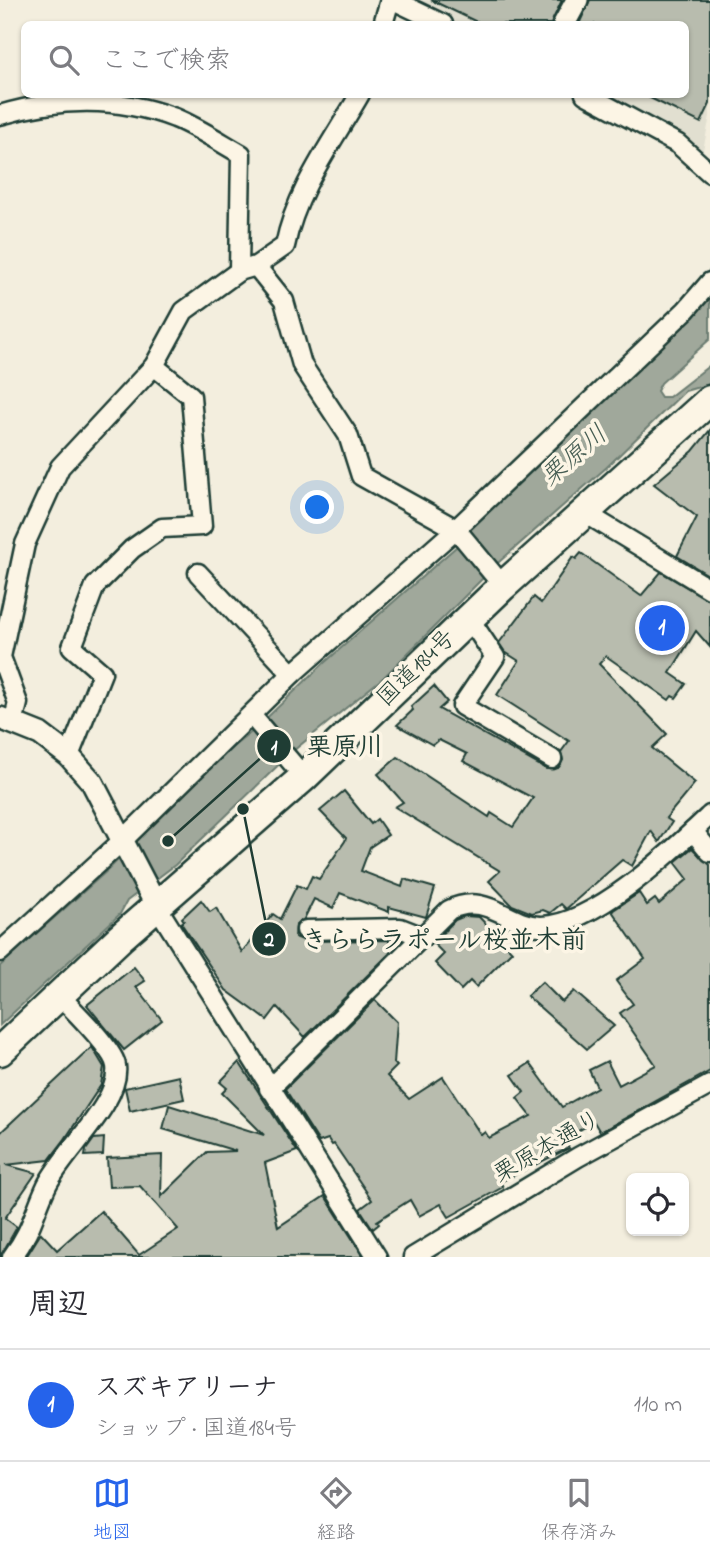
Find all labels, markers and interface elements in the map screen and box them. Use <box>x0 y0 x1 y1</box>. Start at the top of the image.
search box <box>21 21 689 98</box>
icon: search <box>45 41 83 79</box>
text: ここで検索 <box>101 43 231 81</box>
water label: 栗原川 <box>533 417 617 497</box>
your location <box>300 490 334 524</box>
pin: 1 <box>639 602 685 654</box>
street label: 国道184号 <box>369 622 465 716</box>
callout: 栗原川 <box>257 723 398 770</box>
text: 栗原川 <box>306 730 384 768</box>
text: 1 <box>271 734 278 764</box>
callout: きららラポール桜並木前 <box>252 915 601 962</box>
text: きららラポール桜並木前 <box>302 923 586 961</box>
text: 2 <box>263 926 275 956</box>
street label: 栗原本通り <box>487 1103 609 1193</box>
map controls <box>626 1173 689 1236</box>
button: locate <box>626 1173 689 1236</box>
text: 周辺 <box>28 1284 88 1328</box>
text: スズキアリーナ <box>95 1370 278 1408</box>
text: 1 <box>47 1389 55 1422</box>
text: 110 m <box>634 1389 682 1422</box>
text: ショップ · 国道184号 <box>95 1413 297 1446</box>
tab: 地図 <box>93 1474 131 1547</box>
tab: 経路 <box>317 1474 355 1547</box>
tab: 保存済み <box>541 1474 617 1547</box>

